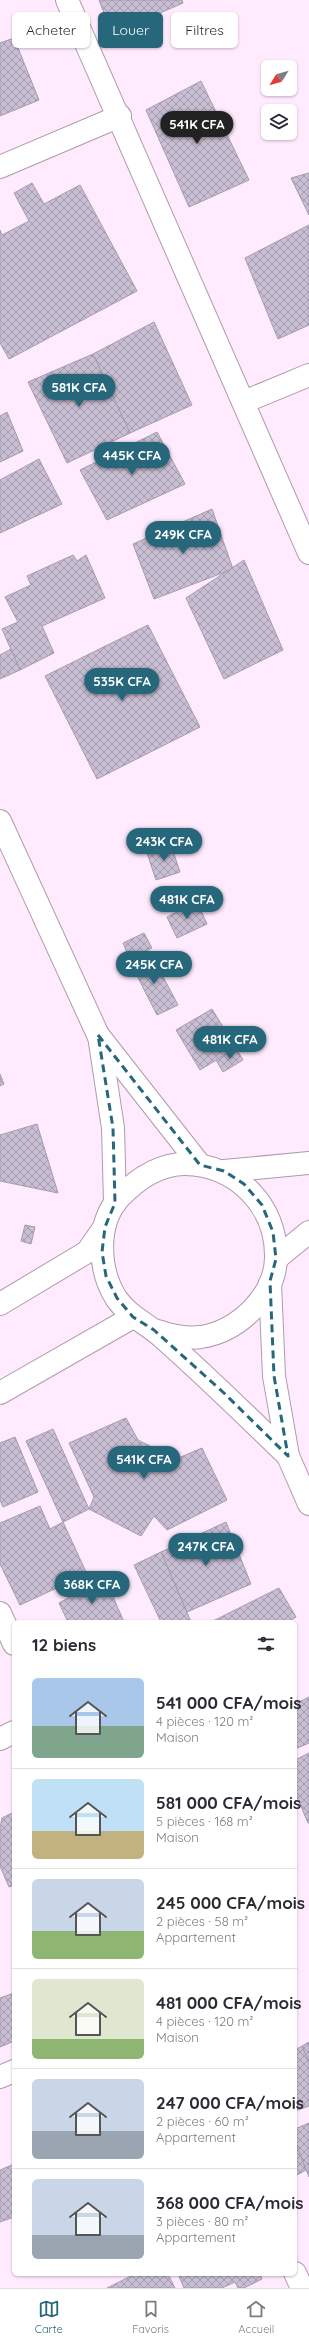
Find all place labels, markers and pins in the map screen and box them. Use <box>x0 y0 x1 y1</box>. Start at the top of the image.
pin: 541K CFA <box>156 111 238 145</box>
pin: 581K CFA <box>38 374 120 408</box>
pin: 445K CFA <box>91 442 173 476</box>
pin: 249K CFA <box>142 521 224 555</box>
pin: 535K CFA <box>81 668 163 702</box>
pin: 243K CFA <box>123 828 205 862</box>
pin: 481K CFA <box>146 886 228 920</box>
pin: 245K CFA <box>113 951 195 985</box>
pin: 481K CFA <box>189 1026 271 1060</box>
pin: 541K CFA <box>103 1446 185 1480</box>
pin: 247K CFA <box>165 1533 247 1567</box>
pin: 368K CFA <box>51 1571 133 1605</box>

